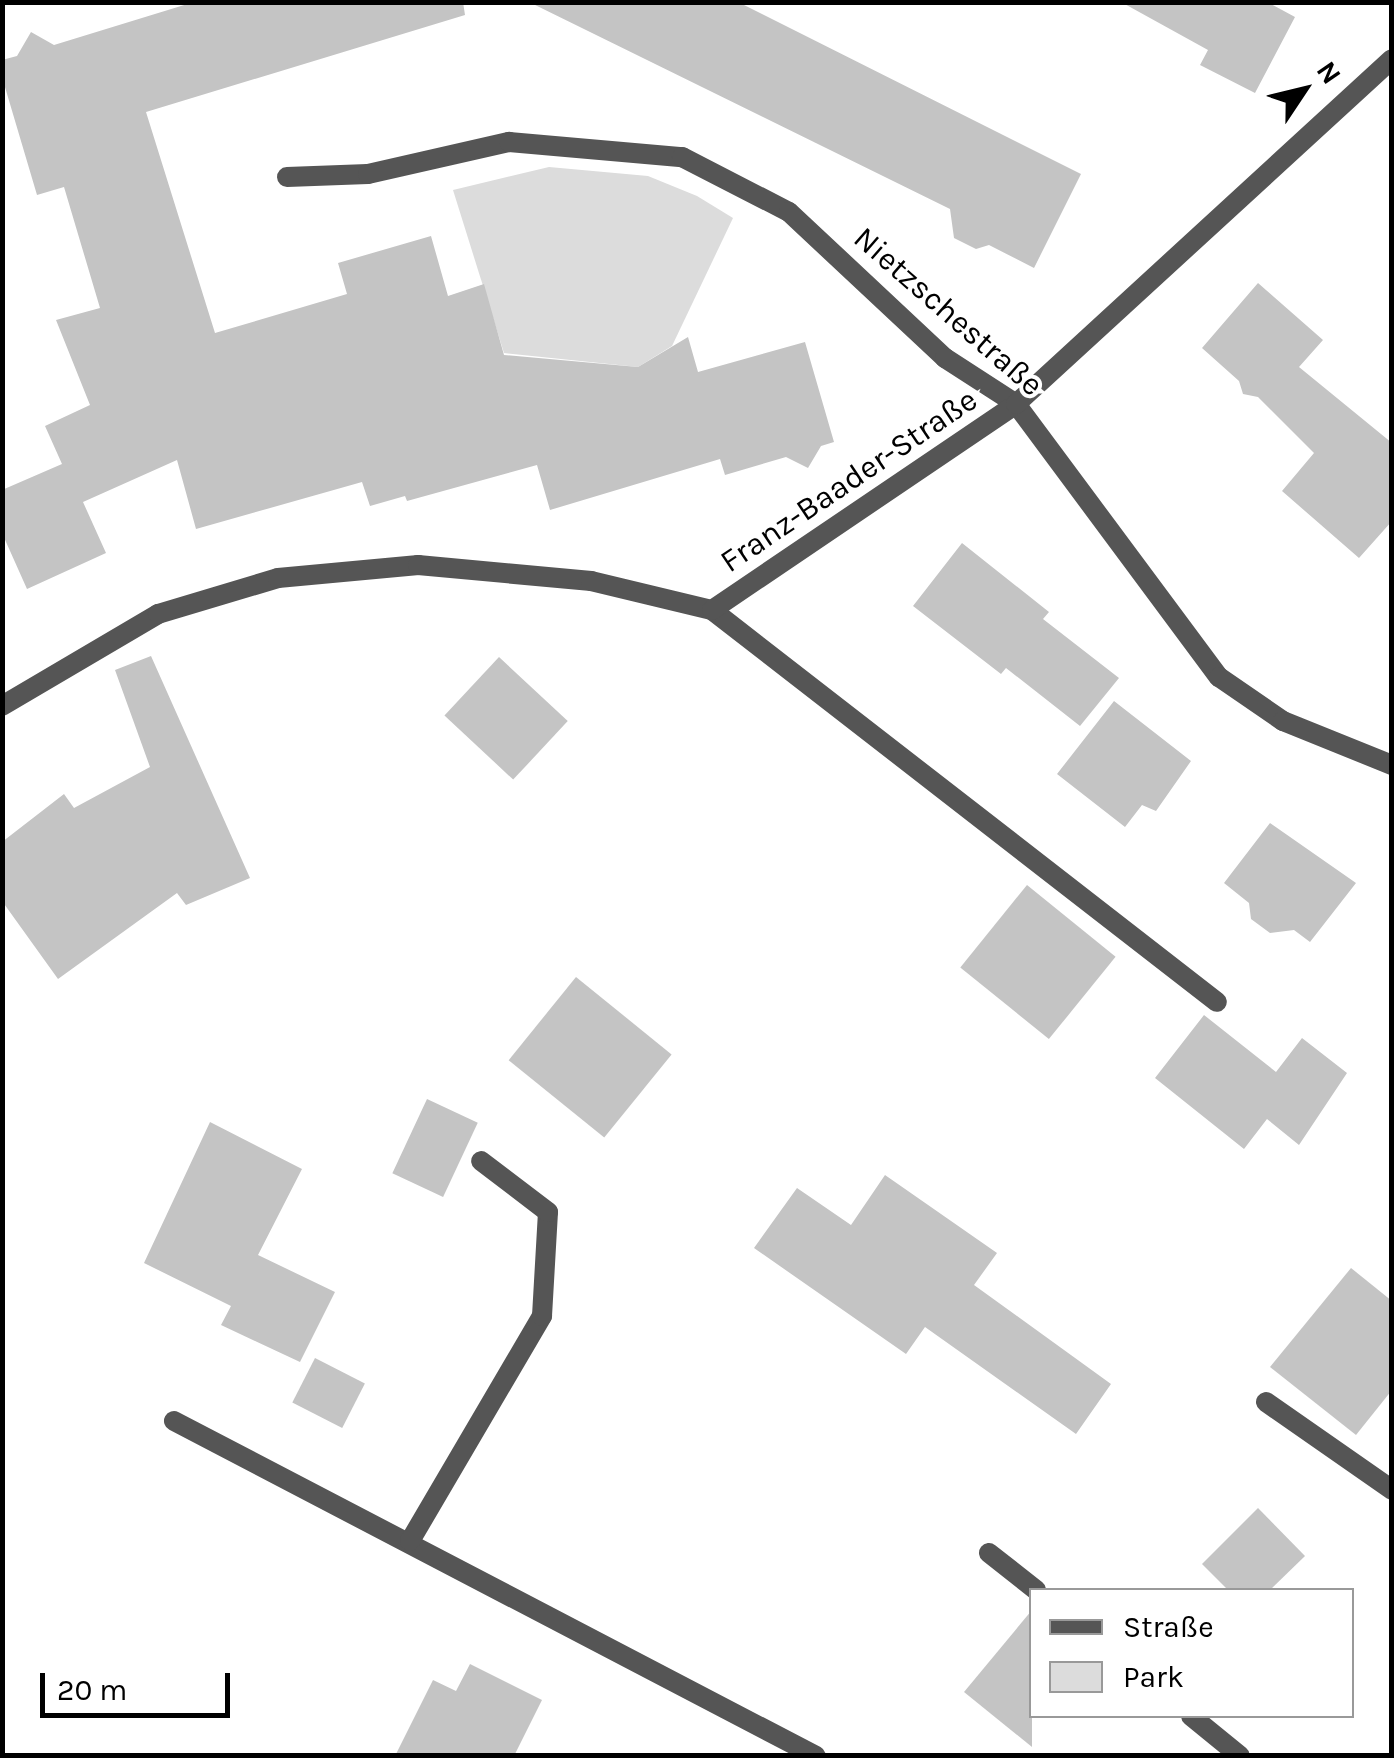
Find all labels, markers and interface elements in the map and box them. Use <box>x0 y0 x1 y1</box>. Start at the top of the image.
north arrow <box>1254 40 1354 140</box>
text: N <box>1310 55 1348 90</box>
street label: Nietzschestraße <box>846 219 1050 405</box>
street label: Franz-Baader-Straße <box>713 381 985 581</box>
legend <box>1029 1588 1354 1718</box>
text: Straße <box>1123 1609 1214 1645</box>
scale bar <box>45 1653 235 1715</box>
text: Park <box>1123 1659 1184 1695</box>
text: 20 m <box>57 1672 127 1708</box>

